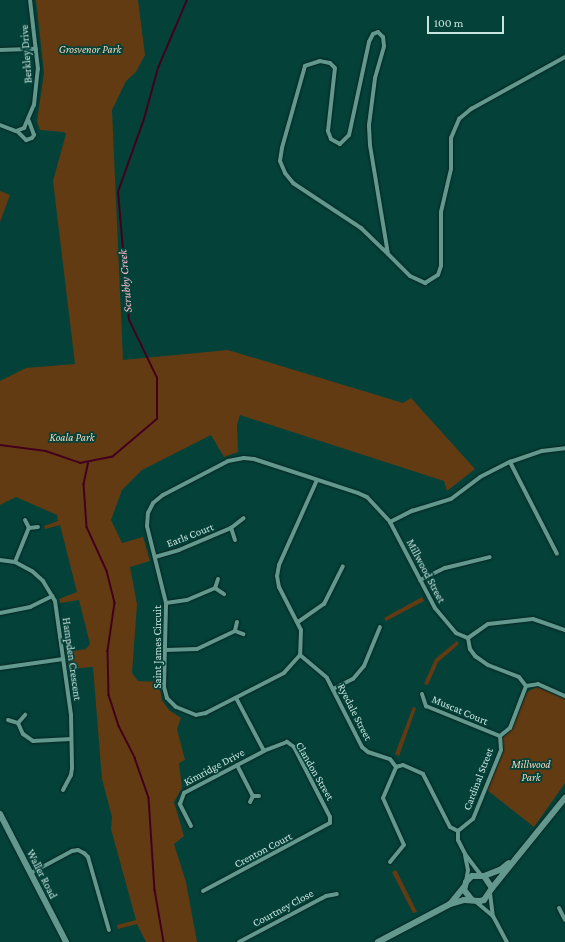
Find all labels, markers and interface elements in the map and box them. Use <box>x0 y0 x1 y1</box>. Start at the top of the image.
scale bar <box>429 8 506 34</box>
text: 100 m <box>434 16 463 30</box>
street label: Berkley Drive <box>17 24 35 84</box>
park label: Grosvenor Park <box>59 42 121 56</box>
water label: Scrubby Creek <box>116 249 136 313</box>
park label: Koala Park <box>50 430 94 444</box>
street label: Earls Court <box>165 520 215 550</box>
street label: Millwood Street <box>404 537 448 605</box>
street label: Saint James Circuit <box>150 605 164 689</box>
street label: Hampden Crescent <box>60 617 84 701</box>
street label: Ryedale Street <box>335 681 375 743</box>
street label: Muscat Court <box>430 692 490 728</box>
street label: Clandon Street <box>293 739 337 803</box>
street label: Kimridge Drive <box>181 746 247 788</box>
street label: Cardinal Street <box>460 746 496 812</box>
park label: Millwood Park <box>511 758 551 784</box>
street label: Crenton Court <box>232 829 294 871</box>
street label: Waller Road <box>24 847 60 901</box>
street label: Courtney Close <box>250 886 316 930</box>

